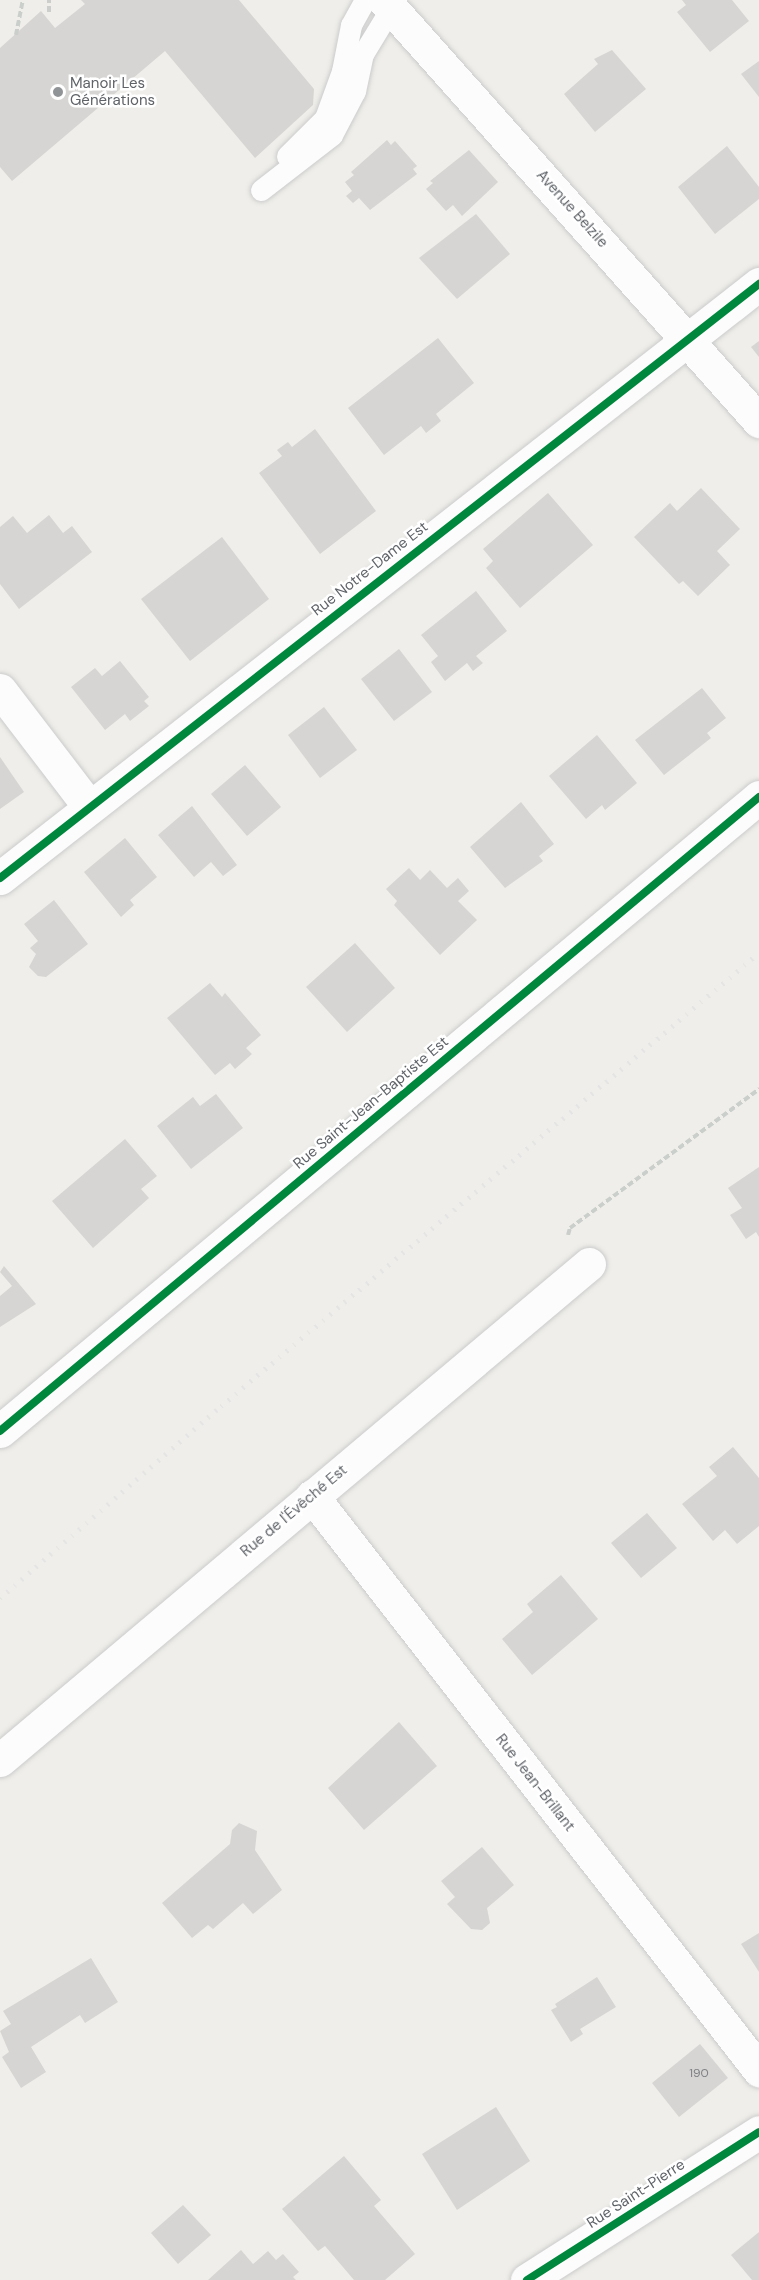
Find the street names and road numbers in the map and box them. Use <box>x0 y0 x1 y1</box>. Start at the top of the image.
street label: Avenue Belzile <box>532 166 612 252</box>
street label: Rue Notre-Dame Est <box>308 518 432 620</box>
street label: Rue Saint-Jean-Baptiste Est <box>290 1033 452 1173</box>
street label: Rue de l'Évêché Est <box>237 1461 351 1561</box>
street label: Rue Jean-Brillant <box>491 1731 579 1835</box>
street label: Rue Saint-Pierre <box>584 2156 688 2232</box>

